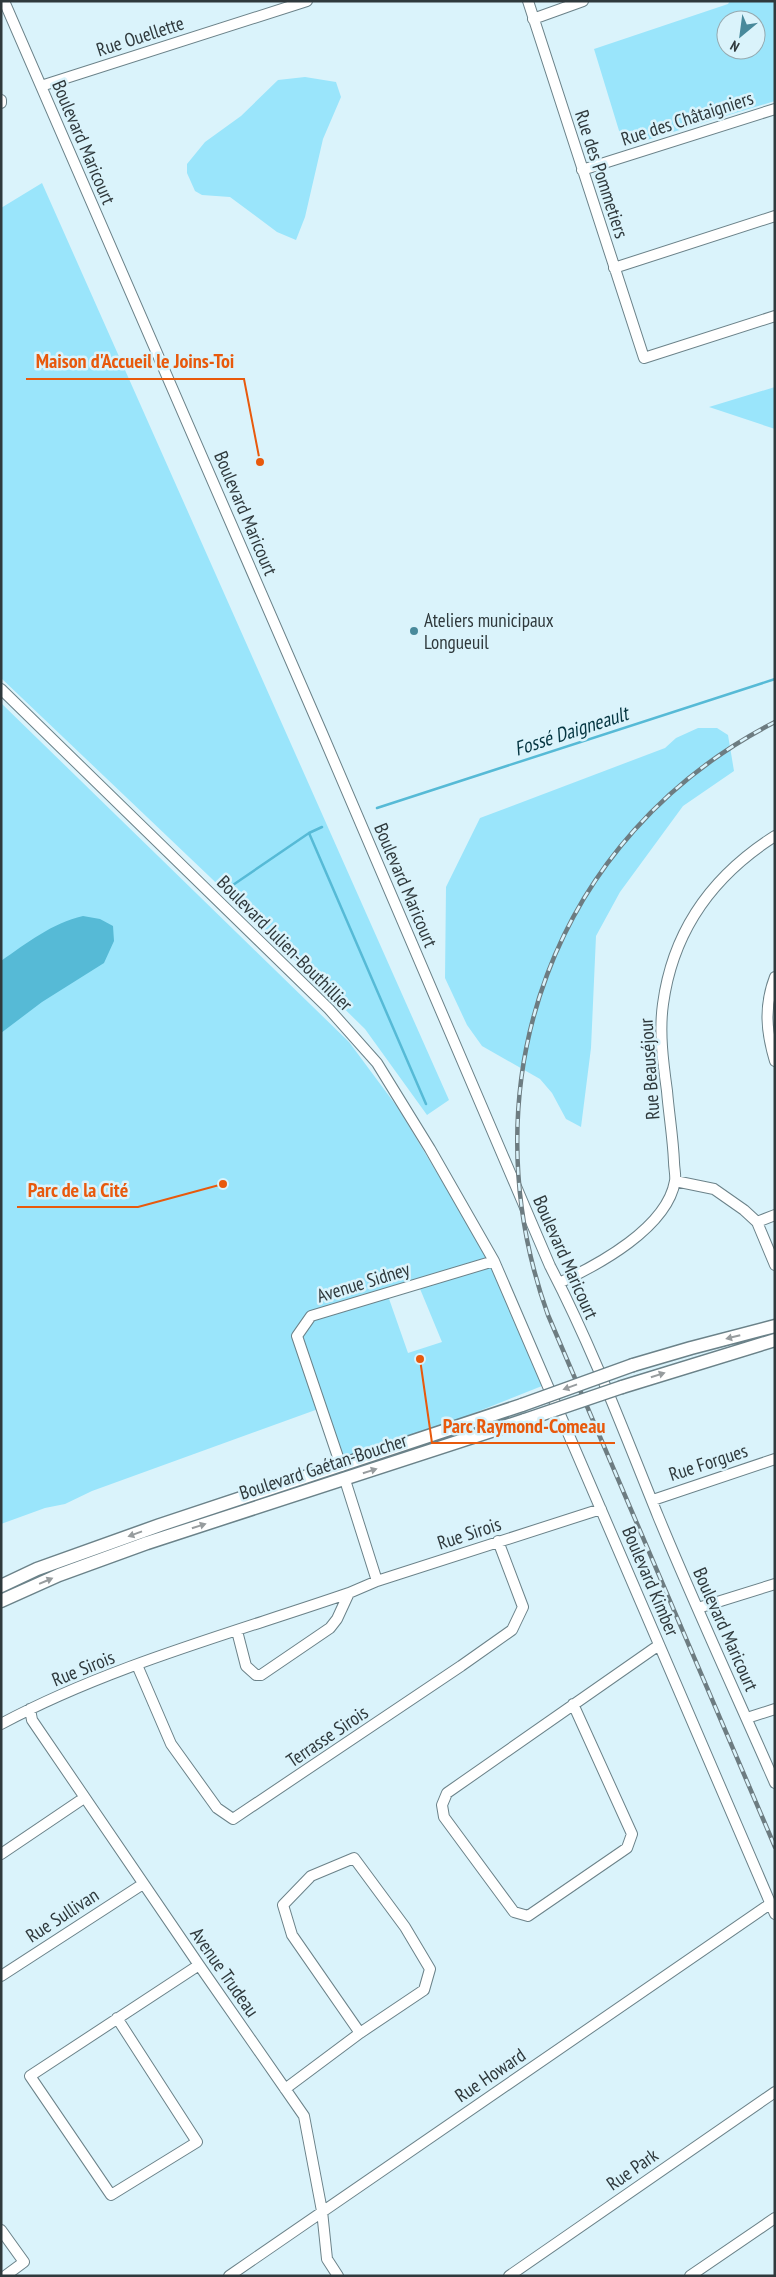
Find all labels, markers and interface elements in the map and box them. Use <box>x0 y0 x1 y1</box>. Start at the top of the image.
north arrow <box>716 10 766 60</box>
street label: Rue Ouellette <box>93 11 187 61</box>
text: N <box>727 37 742 56</box>
street label: Boulevard Maricourt <box>47 76 121 208</box>
street label: Rue des Châtaigniers <box>618 85 756 151</box>
street label: Rue des Pommetiers <box>570 107 634 241</box>
callout: Maison d'Accueil le Joins-Toi <box>26 344 244 379</box>
text: Maison d'Accueil le Joins-Toi <box>36 348 234 374</box>
street label: Boulevard Maricourt <box>209 447 283 579</box>
place label: Ateliers municipaux Longueuil <box>424 608 554 654</box>
marker: Ateliers municipaux Longueuil <box>408 625 420 637</box>
water label: Fossé Daigneault <box>511 700 634 762</box>
street label: Boulevard Maricourt <box>369 819 443 951</box>
street label: Boulevard Julien-Bouthillier <box>212 870 358 1016</box>
street label: Rue Beauséjour <box>633 1017 665 1121</box>
callout: Parc de la Cité <box>17 1172 138 1207</box>
text: Parc de la Cité <box>28 1177 128 1203</box>
street label: Boulevard Maricourt <box>528 1192 604 1323</box>
street label: Avenue Sidney <box>314 1256 413 1307</box>
one-way arrow <box>725 1333 740 1341</box>
one-way arrow <box>650 1371 665 1378</box>
one-way arrow <box>563 1384 578 1392</box>
callout: Parc Raymond-Comeau <box>432 1408 615 1443</box>
text: Parc Raymond-Comeau <box>443 1413 605 1439</box>
street label: Boulevard Gaétan-Boucher <box>236 1427 411 1504</box>
street label: Rue Forgues <box>666 1438 750 1486</box>
one-way arrow <box>363 1467 378 1475</box>
street label: Rue Sirois <box>434 1511 504 1555</box>
one-way arrow <box>191 1522 206 1529</box>
street label: Boulevard Kimber <box>617 1522 685 1640</box>
one-way arrow <box>127 1530 142 1538</box>
street label: Boulevard Maricourt <box>688 1564 764 1695</box>
one-way arrow <box>39 1576 53 1584</box>
street label: Rue Sirois <box>48 1645 118 1691</box>
street label: Terrasse Sirois <box>282 1700 372 1772</box>
street label: Rue Sullivan <box>21 1883 103 1947</box>
street label: Avenue Trudeau <box>185 1923 265 2021</box>
street label: Rue Howard <box>450 2043 530 2107</box>
street label: Rue Park <box>602 2142 663 2195</box>

